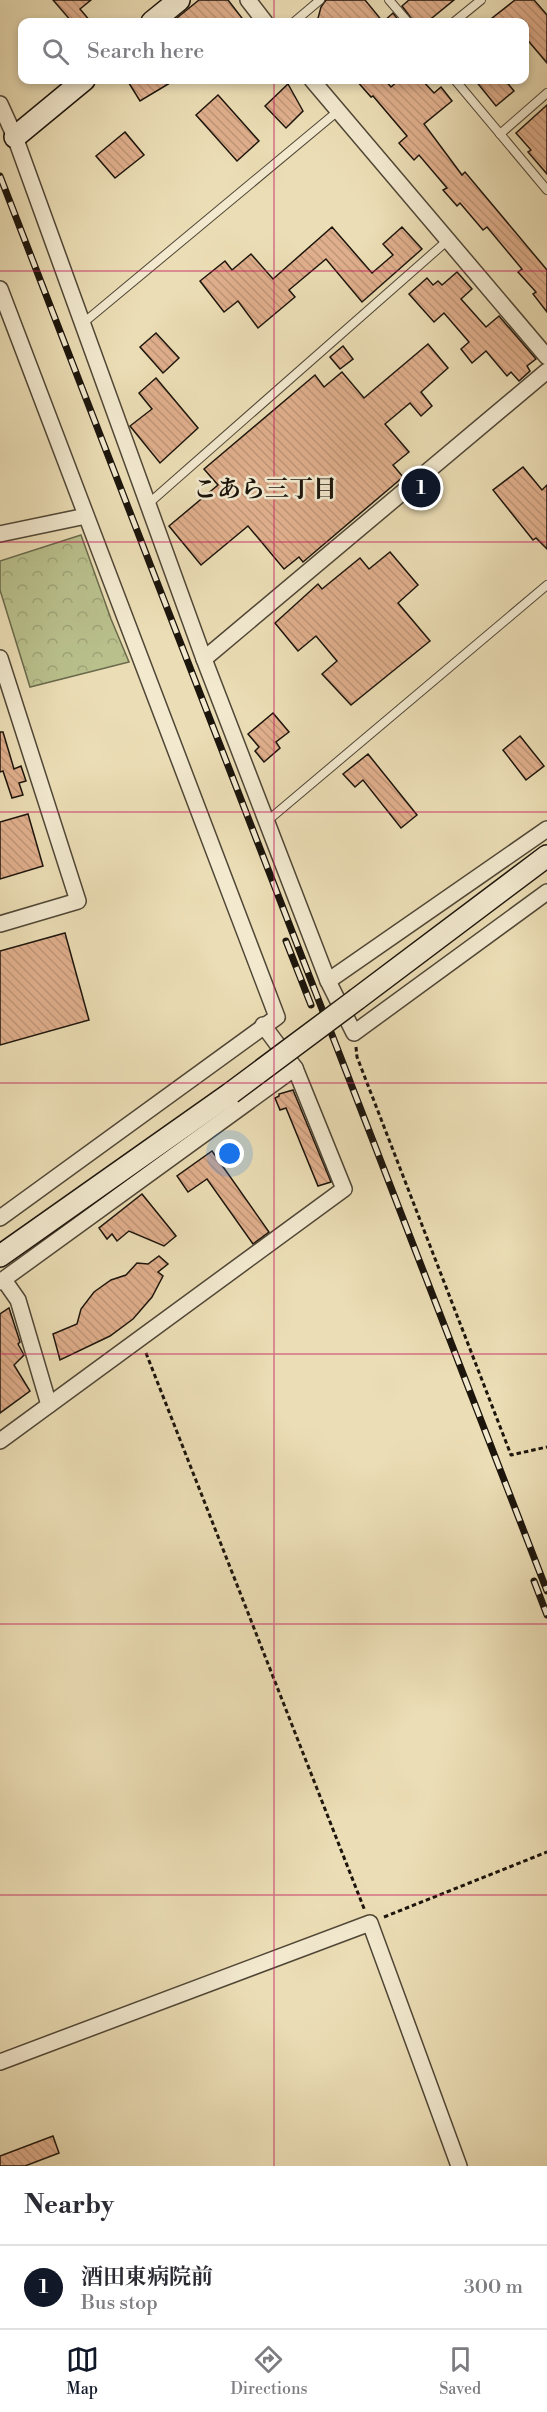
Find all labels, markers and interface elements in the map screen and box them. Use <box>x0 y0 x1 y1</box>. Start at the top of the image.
search box <box>18 18 529 84</box>
icon: search <box>39 35 72 68</box>
text: Search here <box>87 38 204 65</box>
pin: 1 <box>402 466 440 510</box>
district label: こあら三丁目 <box>193 475 337 505</box>
your location <box>215 1139 244 1168</box>
text: Nearby <box>24 2189 114 2221</box>
text: 酒田東病院前 <box>81 2264 213 2291</box>
text: 1 <box>39 2275 48 2300</box>
text: 300 m <box>464 2275 523 2300</box>
text: Bus stop <box>81 2291 158 2316</box>
tab: Map <box>66 2343 99 2399</box>
tab: Directions <box>230 2343 308 2399</box>
tab: Saved <box>439 2343 481 2399</box>

